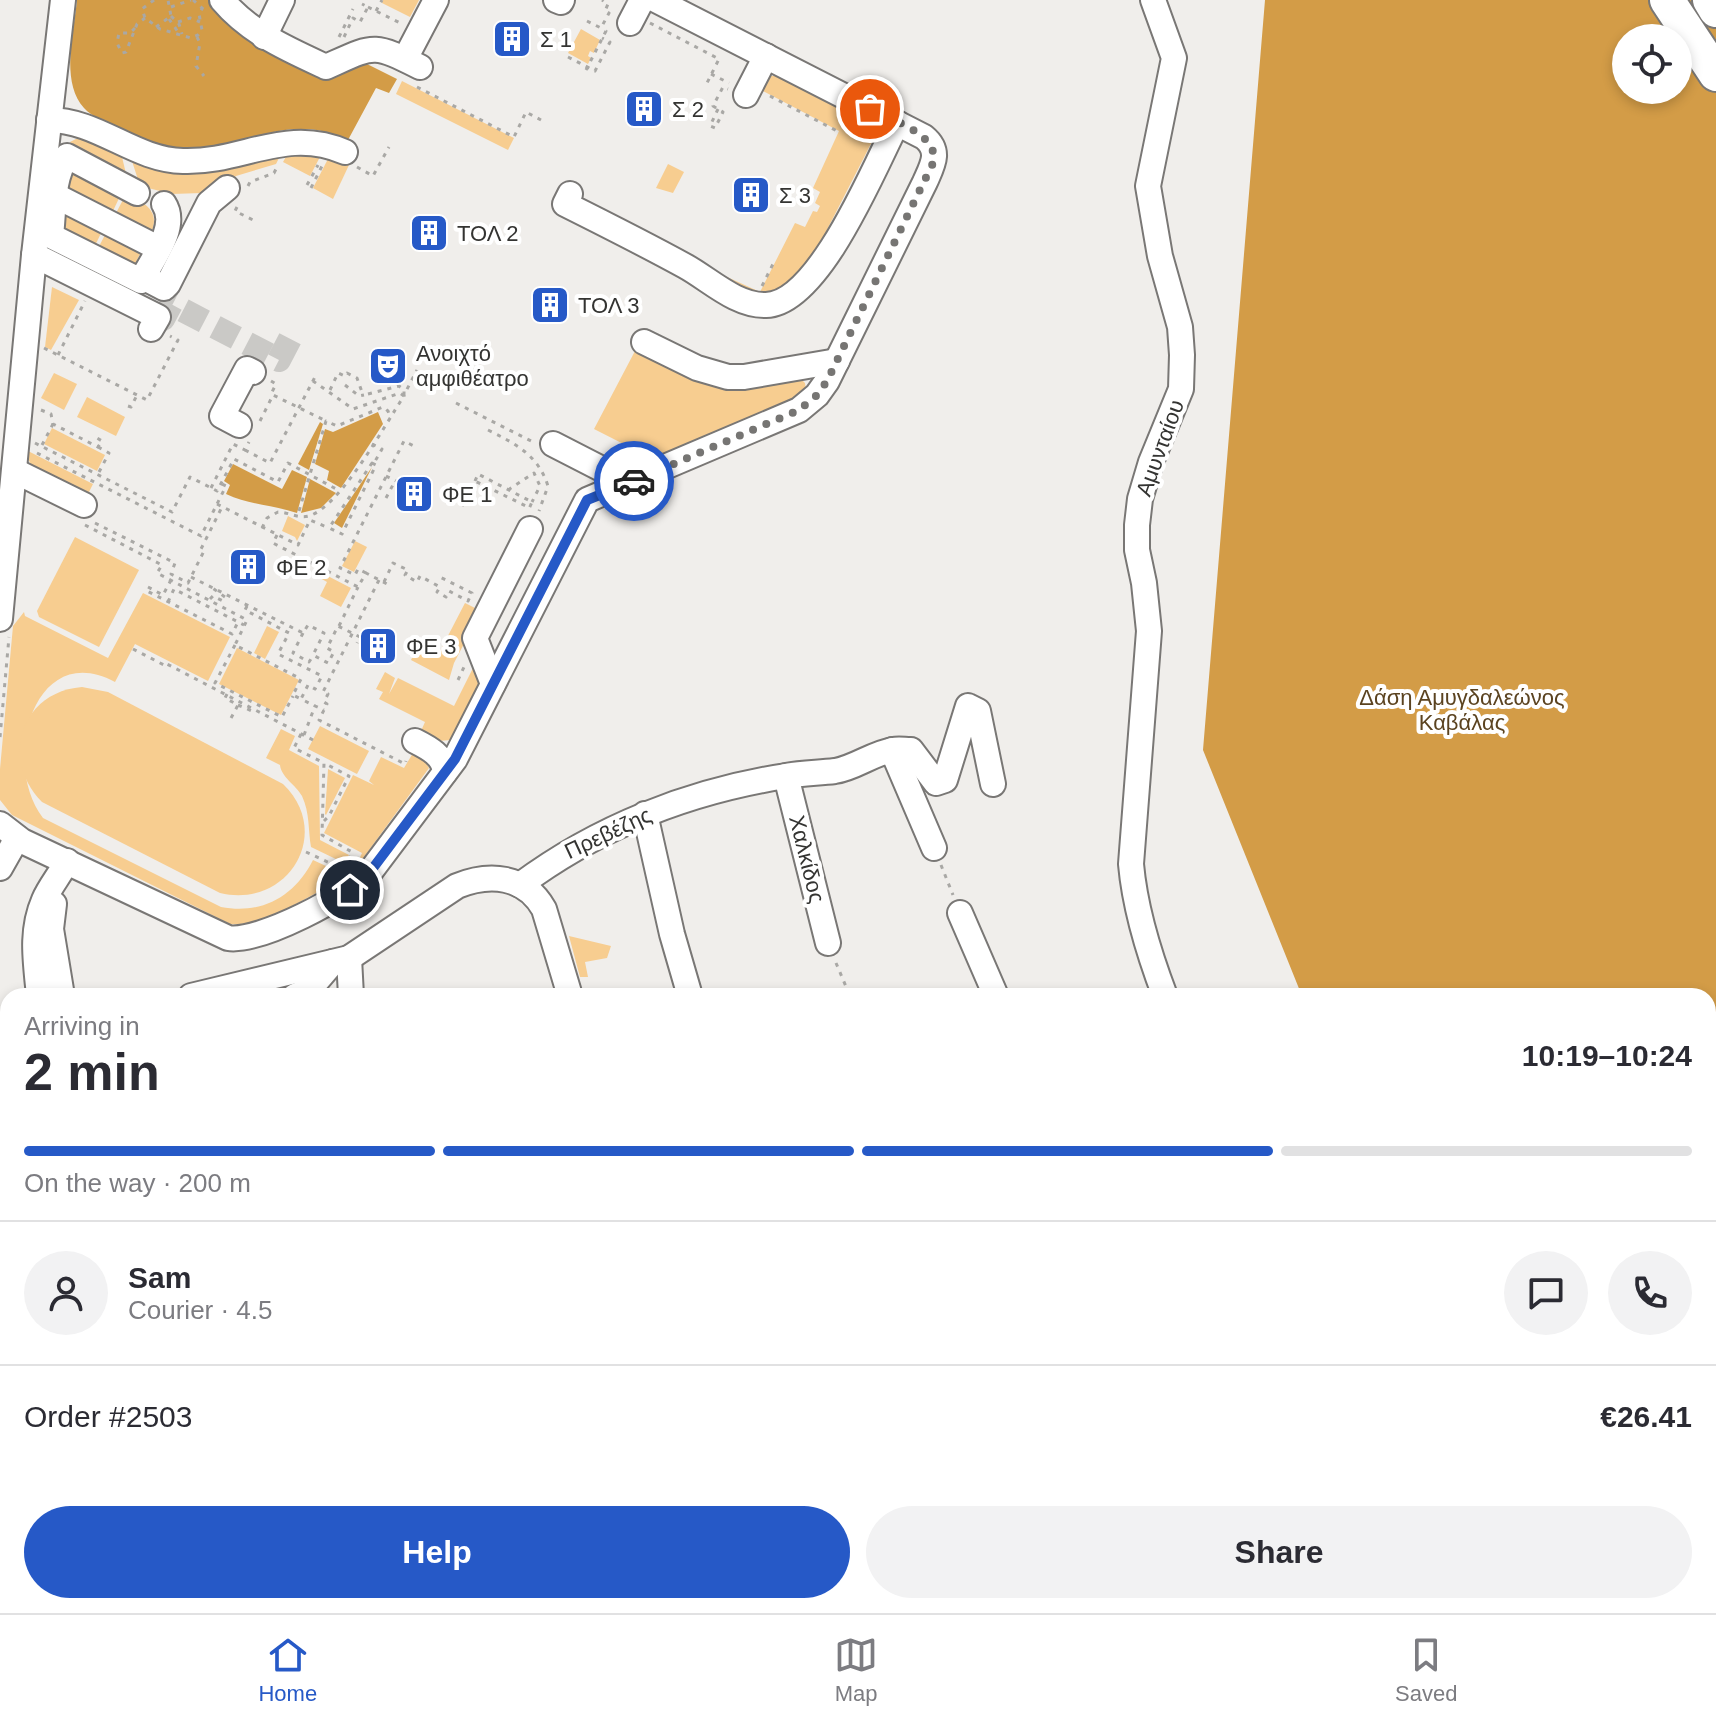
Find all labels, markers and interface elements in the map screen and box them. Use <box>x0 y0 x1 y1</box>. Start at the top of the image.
building icon: Σ 1 <box>491 18 533 60</box>
map controls <box>1612 24 1692 104</box>
button: locate <box>1612 24 1692 104</box>
place label: Σ 1 <box>540 27 572 52</box>
pin <box>836 75 904 143</box>
icon: bag <box>848 87 892 131</box>
building icon: Σ 2 <box>623 88 665 130</box>
place label: Σ 2 <box>672 97 704 122</box>
building icon: Σ 3 <box>730 174 772 216</box>
place label: Σ 3 <box>779 183 811 208</box>
building icon: ΤΟΛ 2 <box>408 212 450 254</box>
place label: ΤΟΛ 2 <box>457 221 519 246</box>
building icon: ΤΟΛ 3 <box>529 284 571 326</box>
place label: ΤΟΛ 3 <box>578 293 640 318</box>
place label: Ανοιχτό αμφιθέατρο <box>416 341 529 391</box>
theatre icon: Ανοιχτό αμφιθέατρο <box>367 345 409 387</box>
street label: Αμυνταίου <box>1131 396 1189 500</box>
courier <box>594 441 674 521</box>
icon: car <box>612 459 656 503</box>
building icon: ΦΕ 1 <box>393 473 435 515</box>
place label: ΦΕ 1 <box>442 482 493 507</box>
building icon: ΦΕ 2 <box>227 546 269 588</box>
place label: ΦΕ 2 <box>276 555 327 580</box>
building icon: ΦΕ 3 <box>357 625 399 667</box>
place label: ΦΕ 3 <box>406 634 457 659</box>
park label: Δάση Αμυγδαλεώνος Καβάλας <box>1359 685 1565 735</box>
street label: Πρεβέζης <box>561 802 655 864</box>
street label: Χαλκίδος <box>784 813 830 905</box>
pin <box>316 856 384 924</box>
icon: home <box>328 868 372 912</box>
text: Arriving in <box>24 1011 140 1041</box>
text: 10:19–10:24 <box>1522 1039 1692 1072</box>
text: 2 min <box>24 1043 160 1101</box>
text: On the way · 200 m <box>24 1168 251 1198</box>
button: person <box>24 1251 108 1335</box>
button: chat <box>1504 1251 1588 1335</box>
button: phone <box>1608 1251 1692 1335</box>
text: Sam <box>128 1261 191 1294</box>
text: Courier · 4.5 <box>128 1295 273 1325</box>
text: Order #2503 <box>24 1400 192 1433</box>
text: €26.41 <box>1600 1400 1692 1433</box>
button: Help <box>24 1506 850 1598</box>
button: Share <box>866 1506 1692 1598</box>
tab: Home <box>258 1633 317 1707</box>
tab: Map <box>834 1633 878 1707</box>
tab: Saved <box>1395 1633 1458 1707</box>

